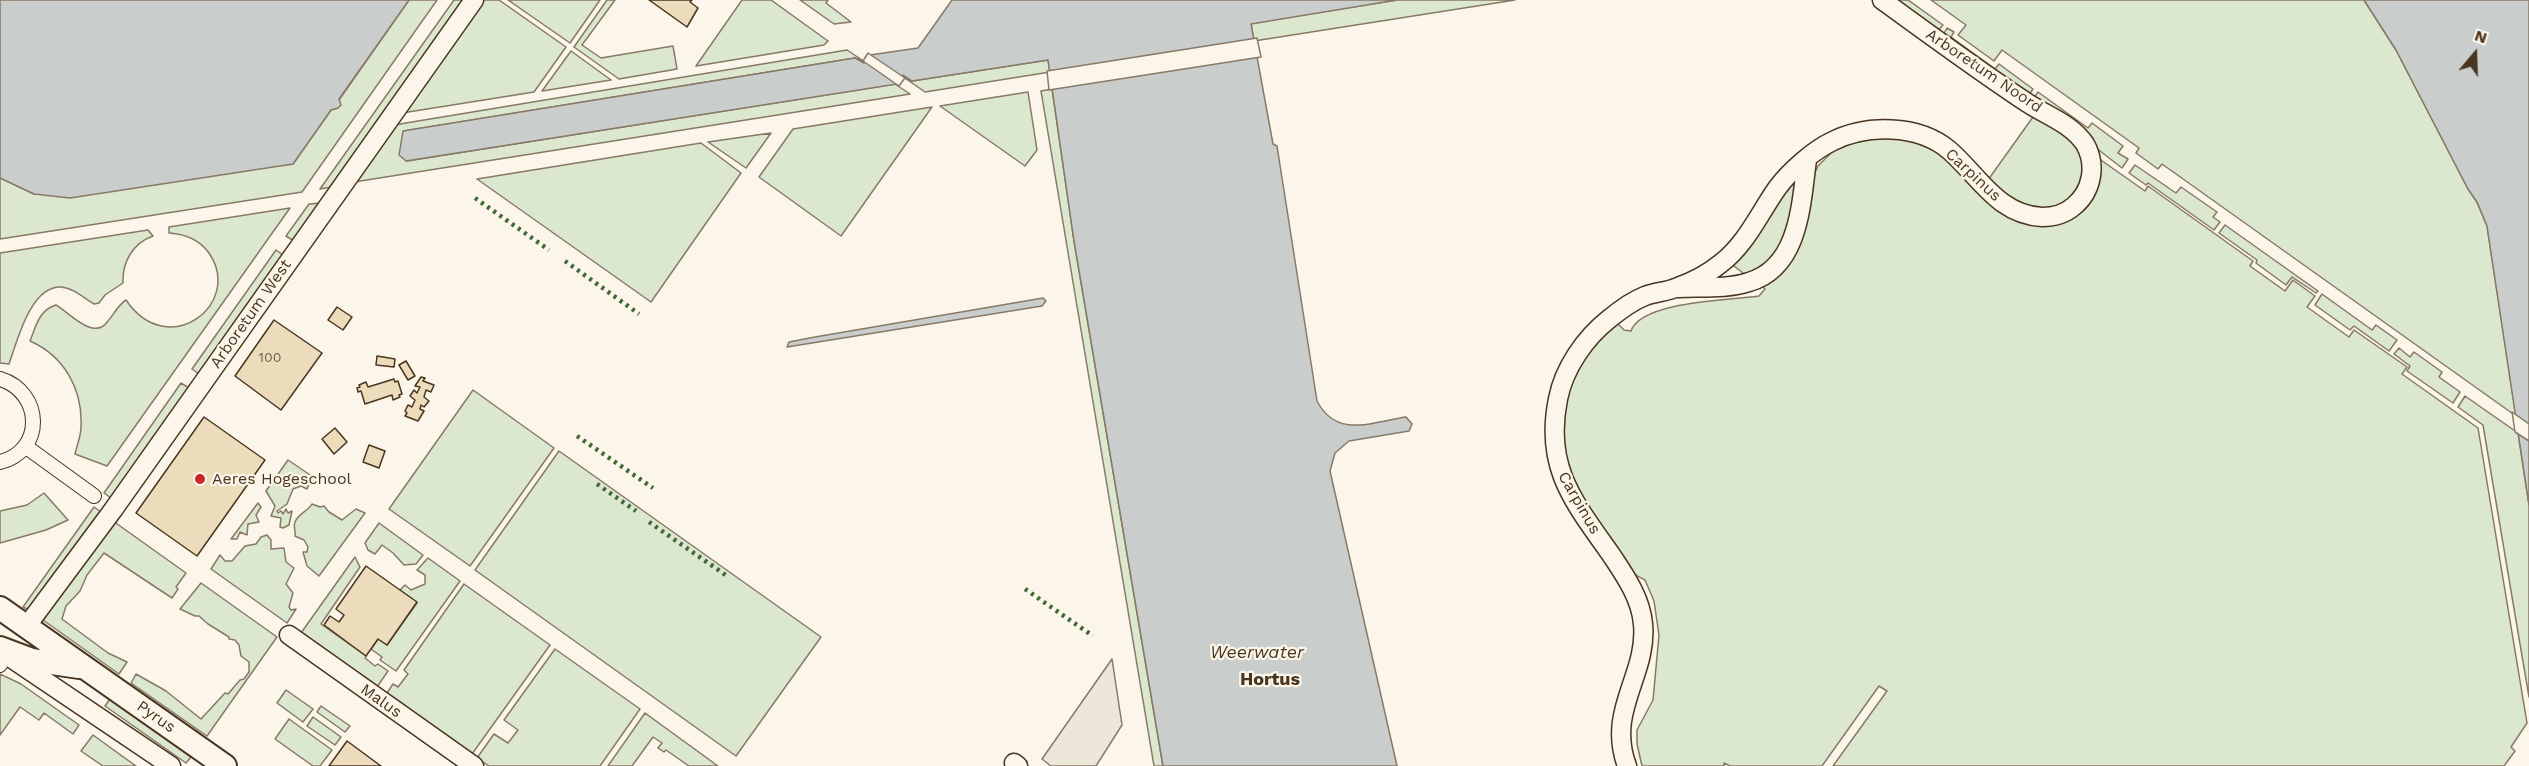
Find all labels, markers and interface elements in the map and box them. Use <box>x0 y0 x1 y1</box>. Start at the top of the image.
north arrow <box>2445 24 2505 84</box>
street label: Arboretum Noord <box>1922 25 2046 117</box>
text: N <box>2472 26 2490 47</box>
street label: Carpinus <box>1941 144 2005 206</box>
street label: Arboretum West <box>206 256 296 372</box>
house number: 100 <box>259 350 281 366</box>
street label: Carpinus <box>1553 468 1605 538</box>
place label: Aeres Hogeschool <box>212 469 351 489</box>
marker: Aeres Hogeschool <box>193 472 207 486</box>
water label: Weerwater <box>1210 642 1304 664</box>
district label: Hortus <box>1240 669 1300 691</box>
street label: Malus <box>357 680 405 722</box>
street label: Pyrus <box>133 697 179 737</box>

